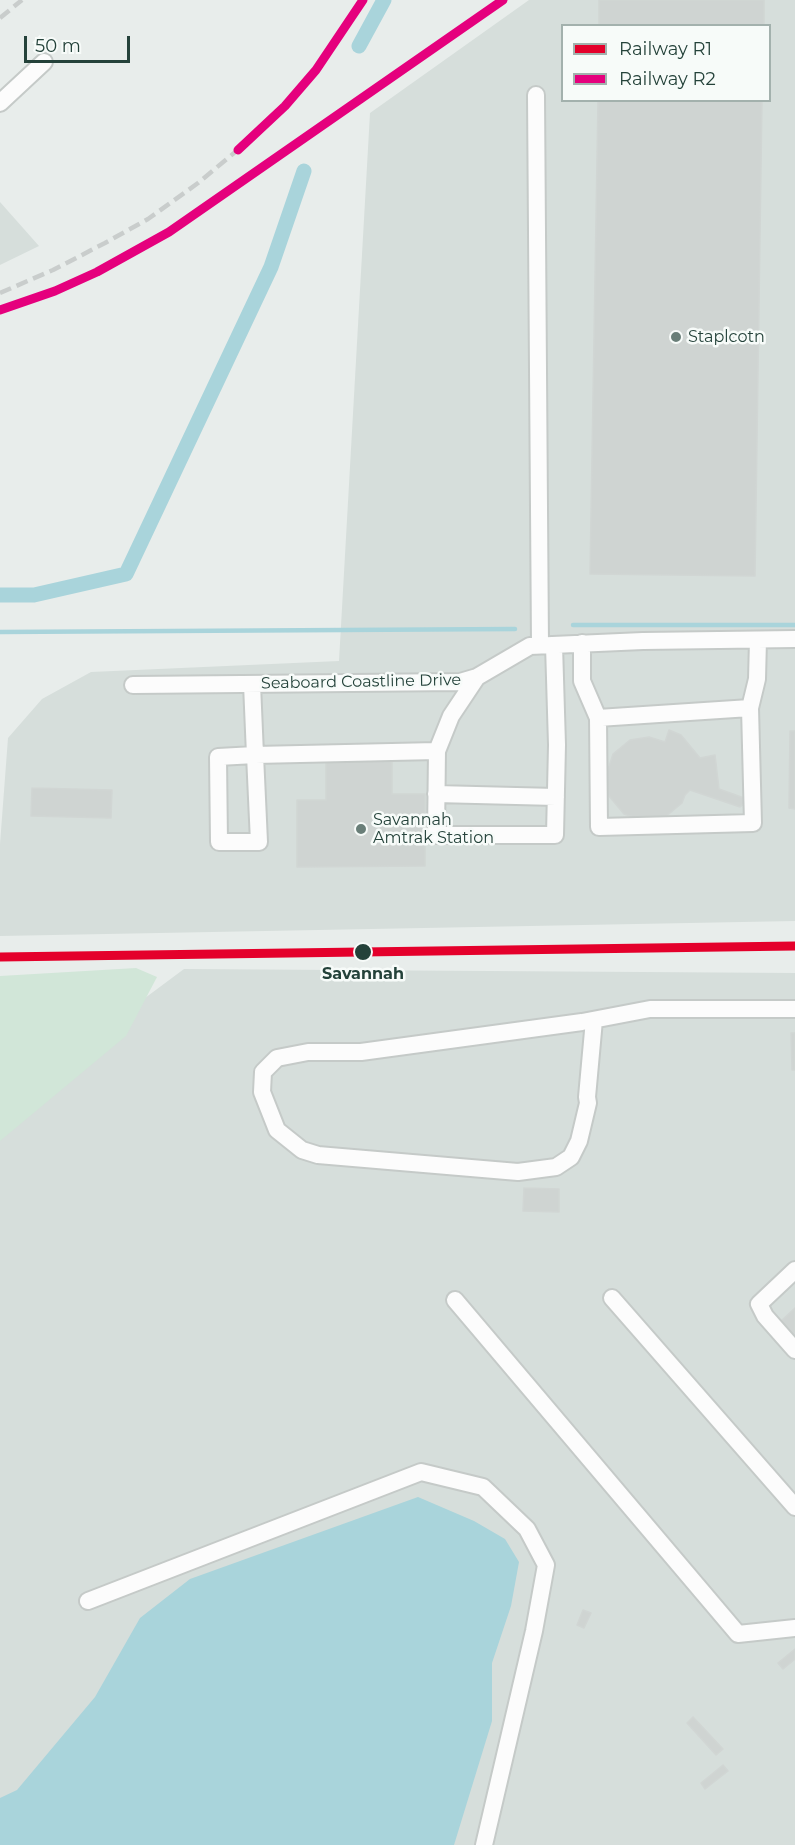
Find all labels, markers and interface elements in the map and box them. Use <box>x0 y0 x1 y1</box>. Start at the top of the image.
scale bar <box>27 24 134 62</box>
legend <box>561 24 771 102</box>
text: 50 m <box>35 35 81 57</box>
text: Railway R1 <box>619 38 712 60</box>
text: Railway R2 <box>619 68 716 90</box>
place label: Staplcotn <box>688 327 765 347</box>
marker: Staplcotn <box>669 330 683 344</box>
street label: Seaboard Coastline Drive <box>261 671 461 693</box>
place label: Savannah Amtrak Station <box>373 810 494 848</box>
marker: Savannah Amtrak Station <box>354 822 368 836</box>
marker: Savannah <box>353 942 373 962</box>
place label: Savannah <box>322 964 404 984</box>

